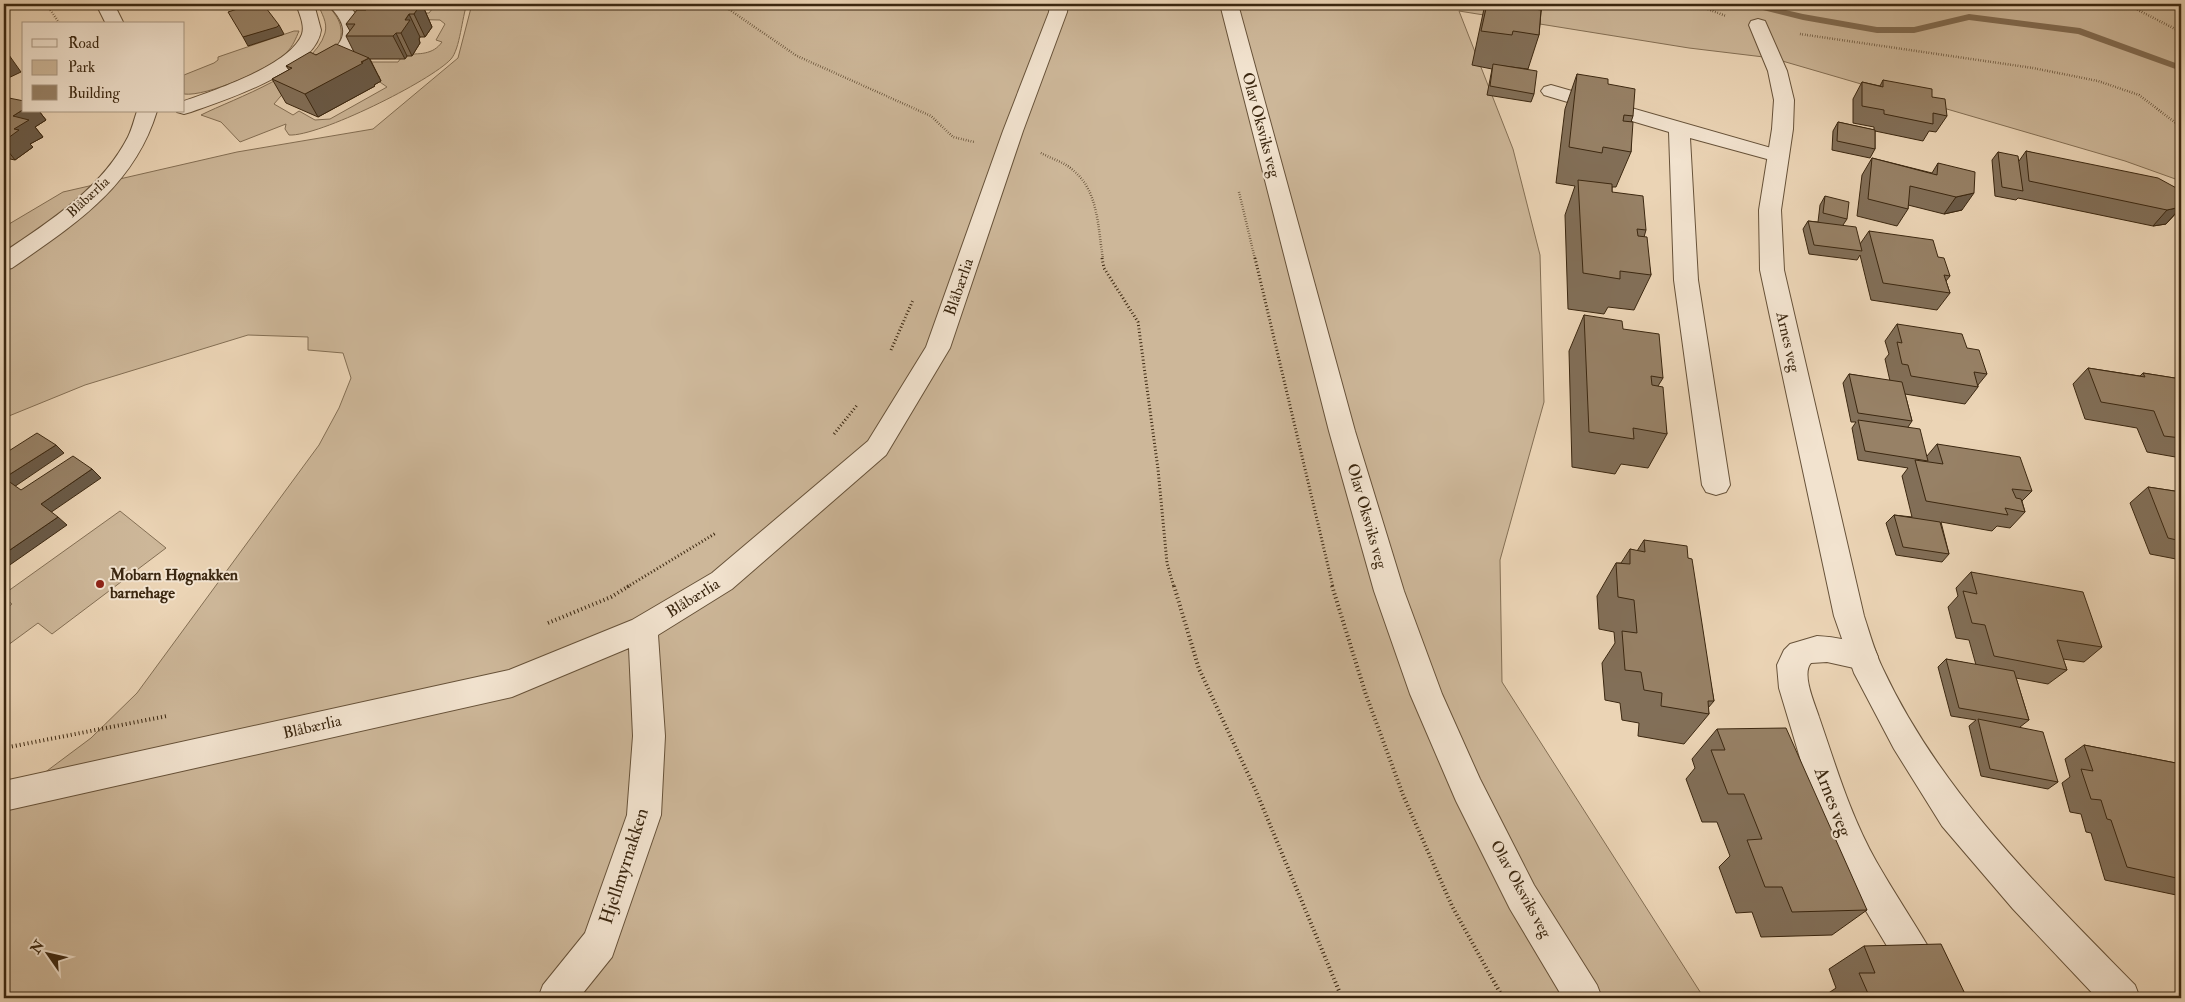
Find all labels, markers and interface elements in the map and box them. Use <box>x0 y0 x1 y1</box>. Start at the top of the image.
legend <box>22 22 185 112</box>
text: Road <box>68 34 100 53</box>
text: Park <box>68 58 95 77</box>
street label: Olav Oksviks veg <box>1237 70 1285 181</box>
text: Building <box>68 84 120 103</box>
street label: Blåbærlia <box>63 173 113 221</box>
street label: Blåbærlia <box>940 255 978 318</box>
street label: Arnes veg <box>1771 309 1805 375</box>
street label: Olav Oksviks veg <box>1342 461 1392 572</box>
place label: Mobarn Høgnakken barnehage <box>109 565 239 604</box>
street label: Blåbærlia <box>662 574 724 622</box>
marker: Mobarn Høgnakken barnehage <box>94 578 106 590</box>
street label: Blåbærlia <box>281 710 344 743</box>
street label: Arnes veg <box>1808 763 1857 841</box>
street label: Hjellmyrnakken <box>594 805 654 927</box>
street label: Olav Oksviks veg <box>1486 837 1557 942</box>
north arrow <box>22 930 72 980</box>
text: N <box>27 937 48 958</box>

